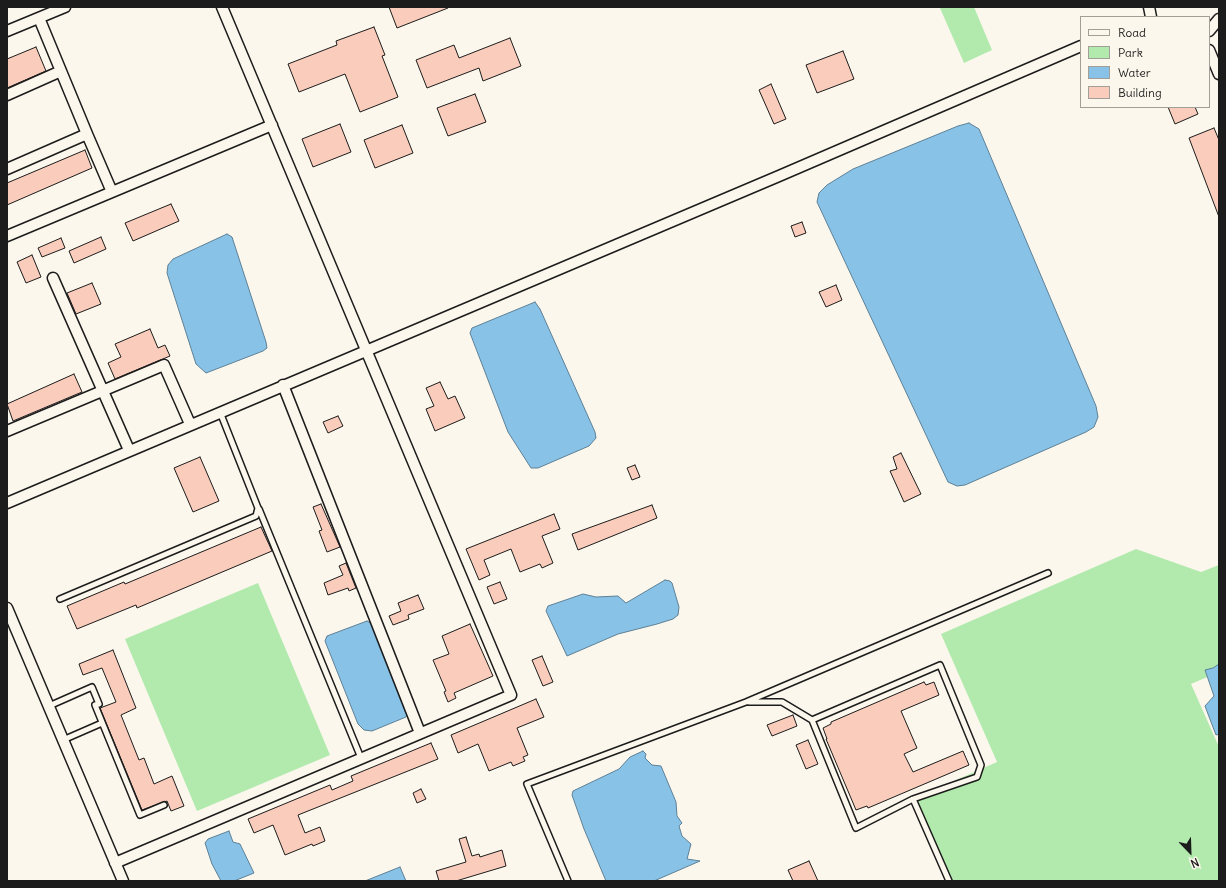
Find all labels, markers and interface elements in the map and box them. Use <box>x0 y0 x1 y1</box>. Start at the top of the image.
legend <box>1080 16 1210 108</box>
text: Road <box>1118 25 1146 40</box>
text: Park <box>1118 45 1143 60</box>
text: Water <box>1118 65 1151 80</box>
text: Building <box>1118 85 1162 100</box>
north arrow <box>1170 832 1210 872</box>
text: N <box>1188 855 1201 871</box>

